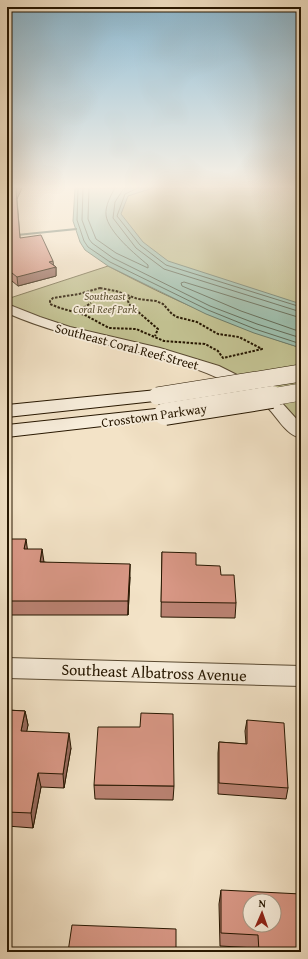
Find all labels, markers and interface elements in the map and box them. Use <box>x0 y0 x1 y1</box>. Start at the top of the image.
park label: Southeast Coral Reef Park <box>73 288 138 317</box>
street label: Southeast Coral Reef Street <box>53 318 201 375</box>
street label: Crosstown Parkway <box>100 399 209 432</box>
street label: Southeast Albatross Avenue <box>61 657 247 687</box>
north arrow <box>242 893 282 933</box>
text: N <box>258 895 267 911</box>

